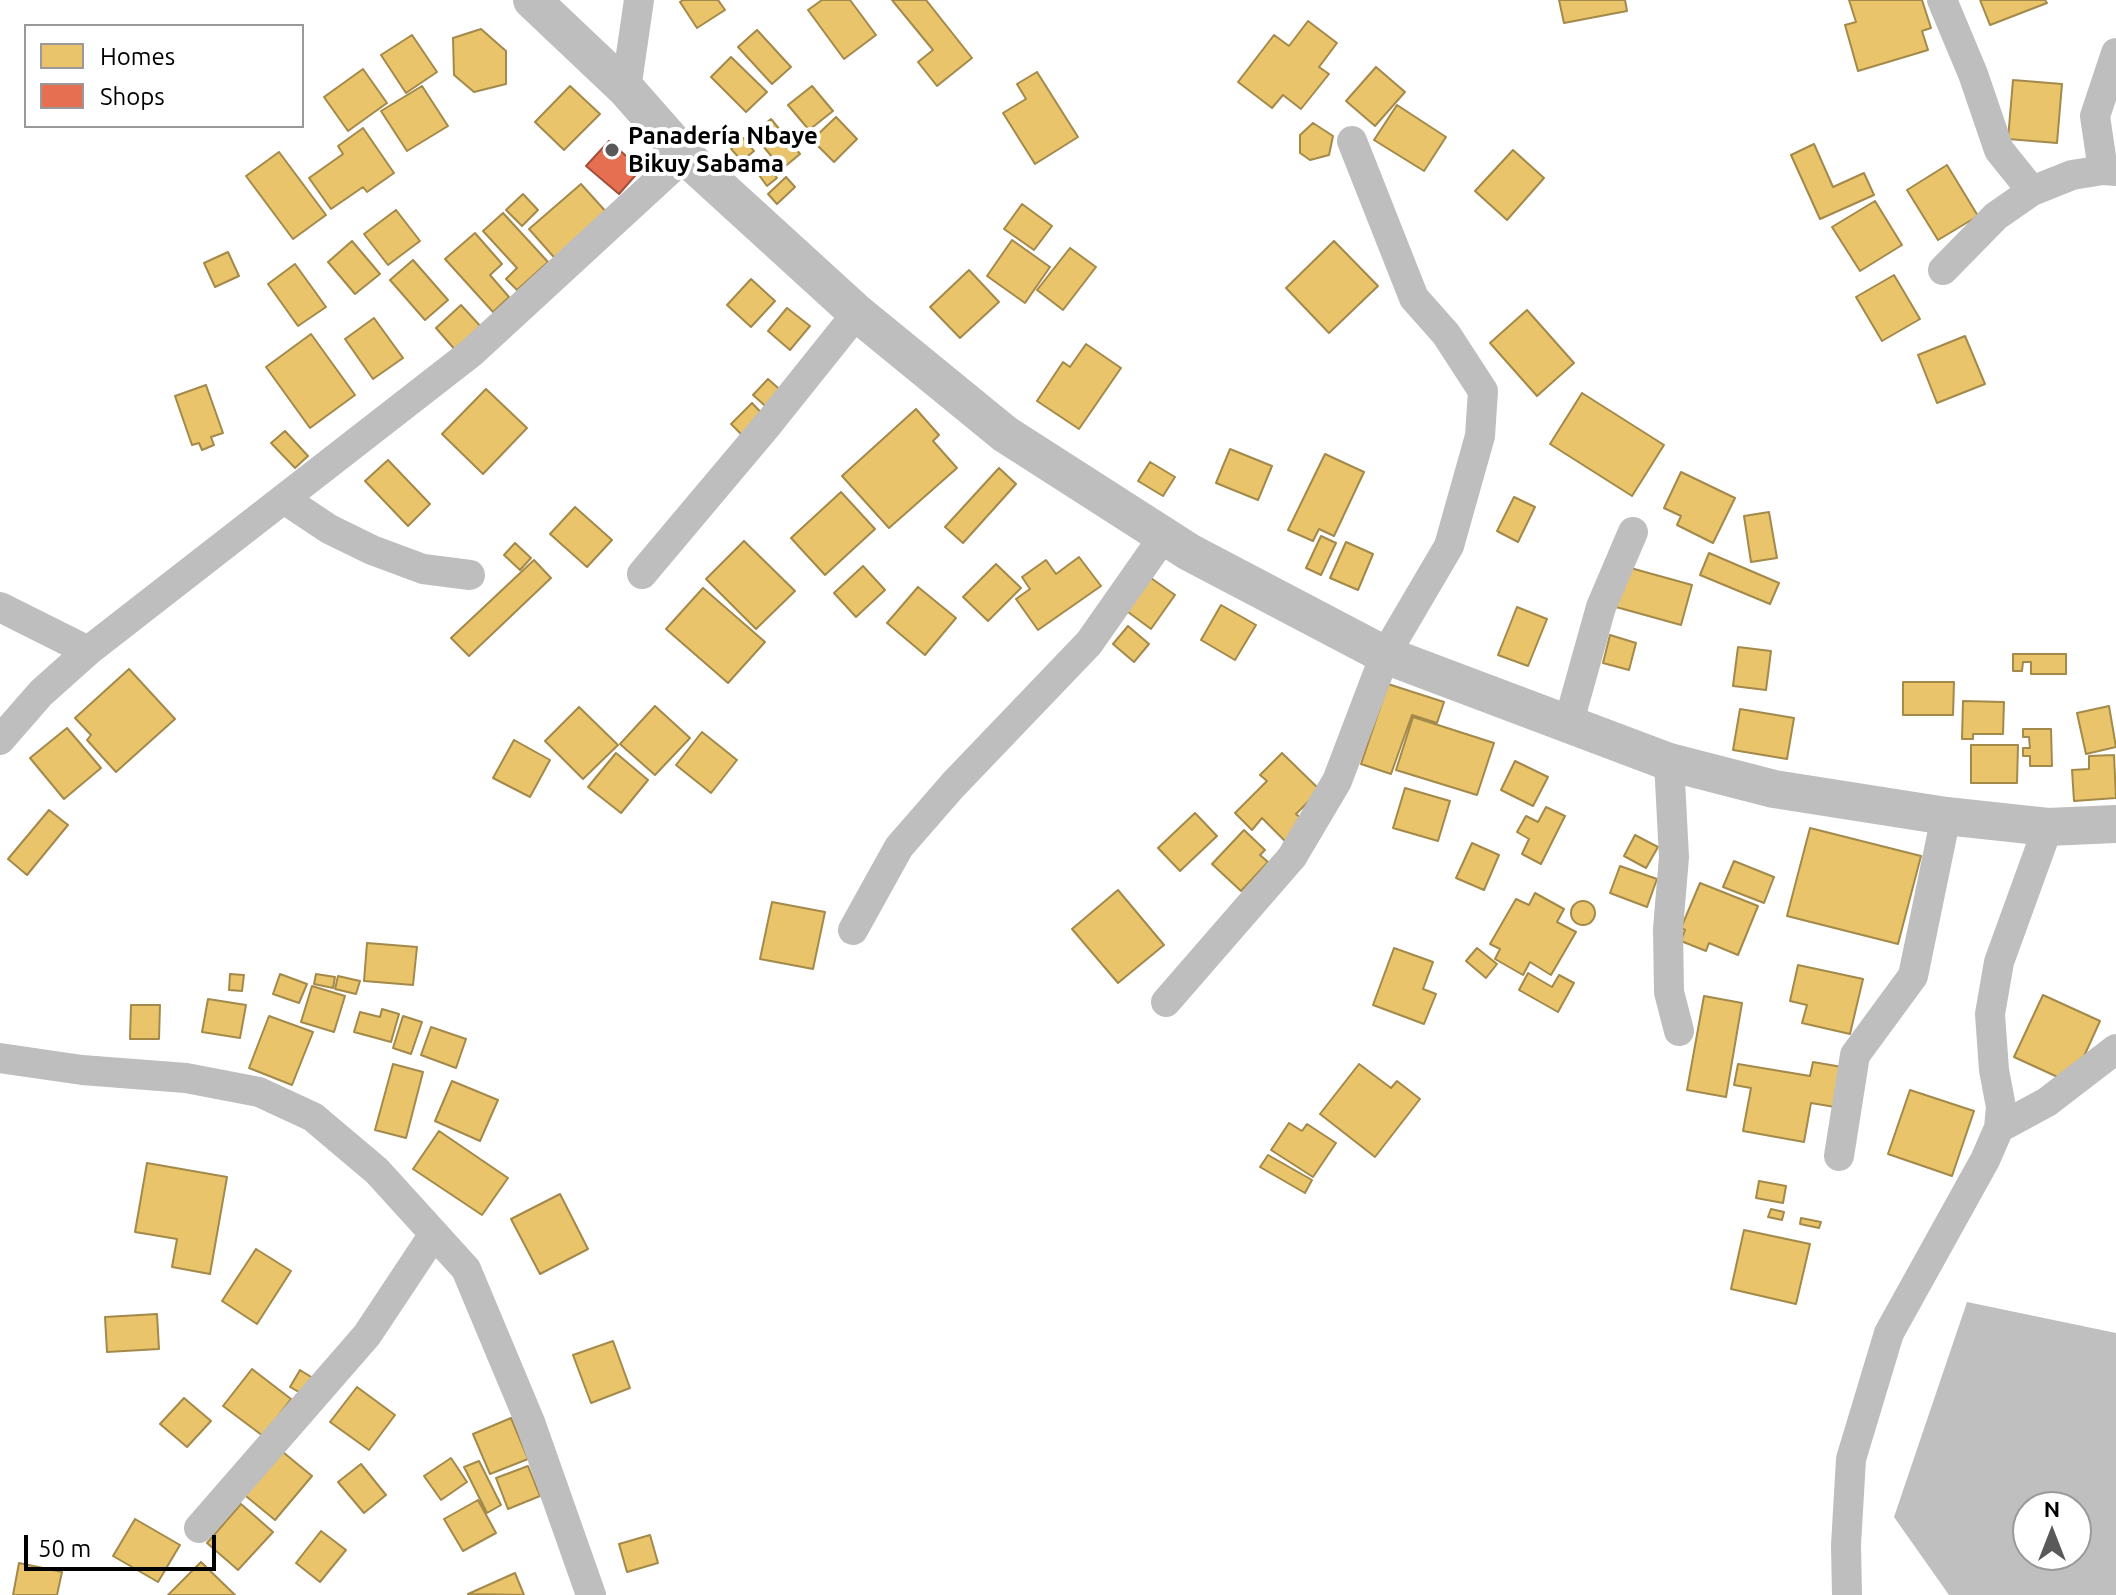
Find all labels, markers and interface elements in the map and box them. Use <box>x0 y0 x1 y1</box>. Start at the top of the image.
legend <box>24 24 304 128</box>
text: Homes <box>100 43 175 70</box>
text: Shops <box>100 83 165 110</box>
place label: Panadería Nbaye Bikuy Sabama <box>628 122 818 178</box>
marker: Panadería Nbaye Bikuy Sabama <box>603 141 621 159</box>
north arrow <box>2012 1491 2092 1571</box>
text: N <box>2044 1496 2060 1521</box>
scale bar <box>28 1519 220 1569</box>
text: 50 m <box>38 1535 91 1562</box>

